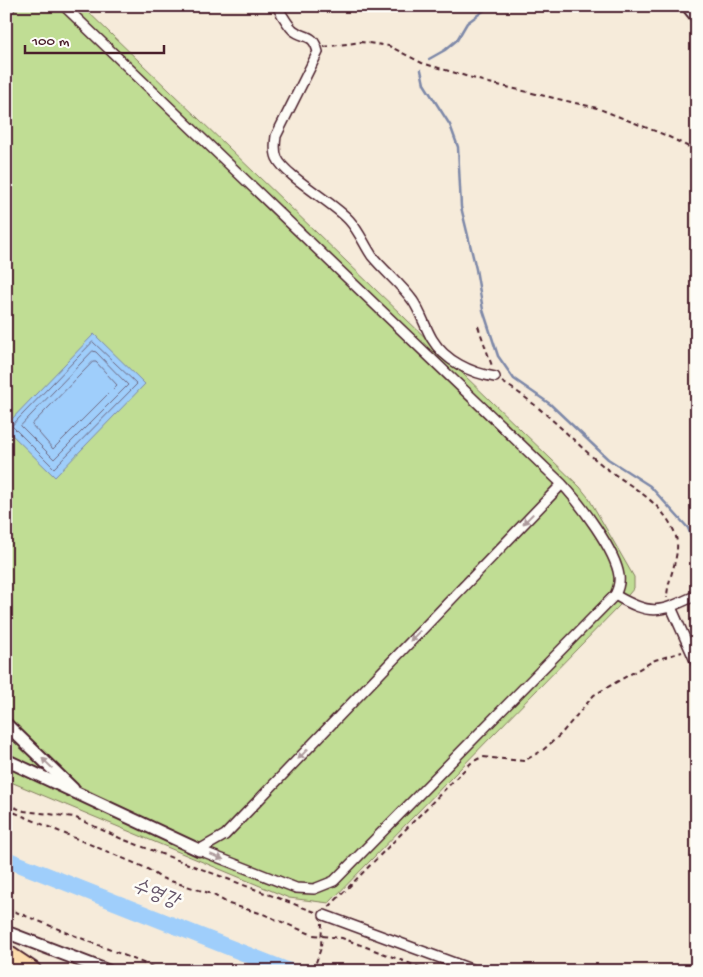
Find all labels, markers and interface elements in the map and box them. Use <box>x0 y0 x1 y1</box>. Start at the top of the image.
scale bar <box>25 22 164 54</box>
text: 100 m <box>31 33 70 51</box>
one-way arrow <box>522 513 534 525</box>
one-way arrow <box>409 630 421 642</box>
one-way arrow <box>297 747 309 759</box>
one-way arrow <box>41 757 53 769</box>
one-way arrow <box>210 853 225 861</box>
water label: 수영강 <box>128 875 184 916</box>

